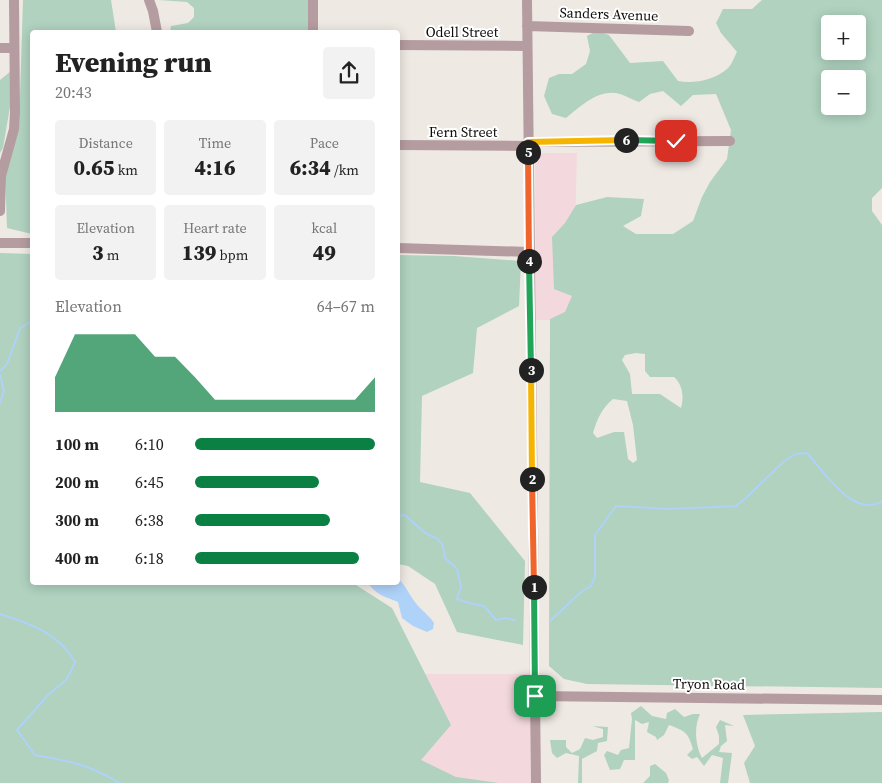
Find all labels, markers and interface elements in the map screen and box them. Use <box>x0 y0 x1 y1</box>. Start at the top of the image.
street label: Sanders Avenue <box>559 2 659 26</box>
map controls <box>821 15 866 115</box>
button: + <box>821 15 866 60</box>
street label: Odell Street <box>426 22 499 42</box>
text: Evening run <box>55 43 212 81</box>
button: share <box>323 47 375 99</box>
button: − <box>821 70 866 115</box>
text: 20:43 <box>55 81 92 103</box>
pin <box>655 120 697 162</box>
street label: Fern Street <box>429 122 498 142</box>
icon: check <box>662 127 690 155</box>
pin: 6 <box>614 128 638 152</box>
text: 6 <box>623 130 630 150</box>
text: Distance <box>79 133 133 153</box>
text: Time <box>199 133 231 153</box>
text: Pace <box>310 133 339 153</box>
pin: 5 <box>516 140 540 164</box>
text: 5 <box>525 142 532 162</box>
text: 0.65 <box>73 153 114 182</box>
text: 4:16 <box>194 153 236 182</box>
text: 6:34 <box>290 153 331 182</box>
text: km <box>114 160 138 180</box>
text: /km <box>331 160 359 180</box>
text: Elevation <box>76 218 135 238</box>
text: Heart rate <box>183 218 247 238</box>
text: kcal <box>312 218 337 238</box>
text: 3 <box>92 238 104 267</box>
text: 139 <box>182 238 216 267</box>
text: 49 <box>313 238 336 267</box>
text: m <box>104 245 119 265</box>
text: bpm <box>216 245 248 265</box>
pin: 4 <box>516 248 542 274</box>
text: 4 <box>526 251 533 271</box>
text: Elevation <box>55 295 122 317</box>
text: 64–67 m <box>317 295 375 317</box>
pin: 3 <box>518 358 544 382</box>
text: 3 <box>528 360 535 380</box>
text: 100 m <box>55 433 99 455</box>
text: 6:10 <box>135 433 164 455</box>
pin: 2 <box>520 466 544 492</box>
text: 2 <box>529 469 536 489</box>
text: 200 m <box>55 471 99 493</box>
text: 6:45 <box>135 471 164 493</box>
text: 300 m <box>55 509 99 531</box>
text: 6:38 <box>135 509 164 531</box>
text: 400 m <box>55 547 99 569</box>
text: 6:18 <box>135 547 164 569</box>
pin: 1 <box>522 574 546 600</box>
text: 1 <box>531 577 538 597</box>
street label: Tryon Road <box>673 673 745 695</box>
pin <box>514 675 556 717</box>
icon: arrive <box>521 682 549 710</box>

